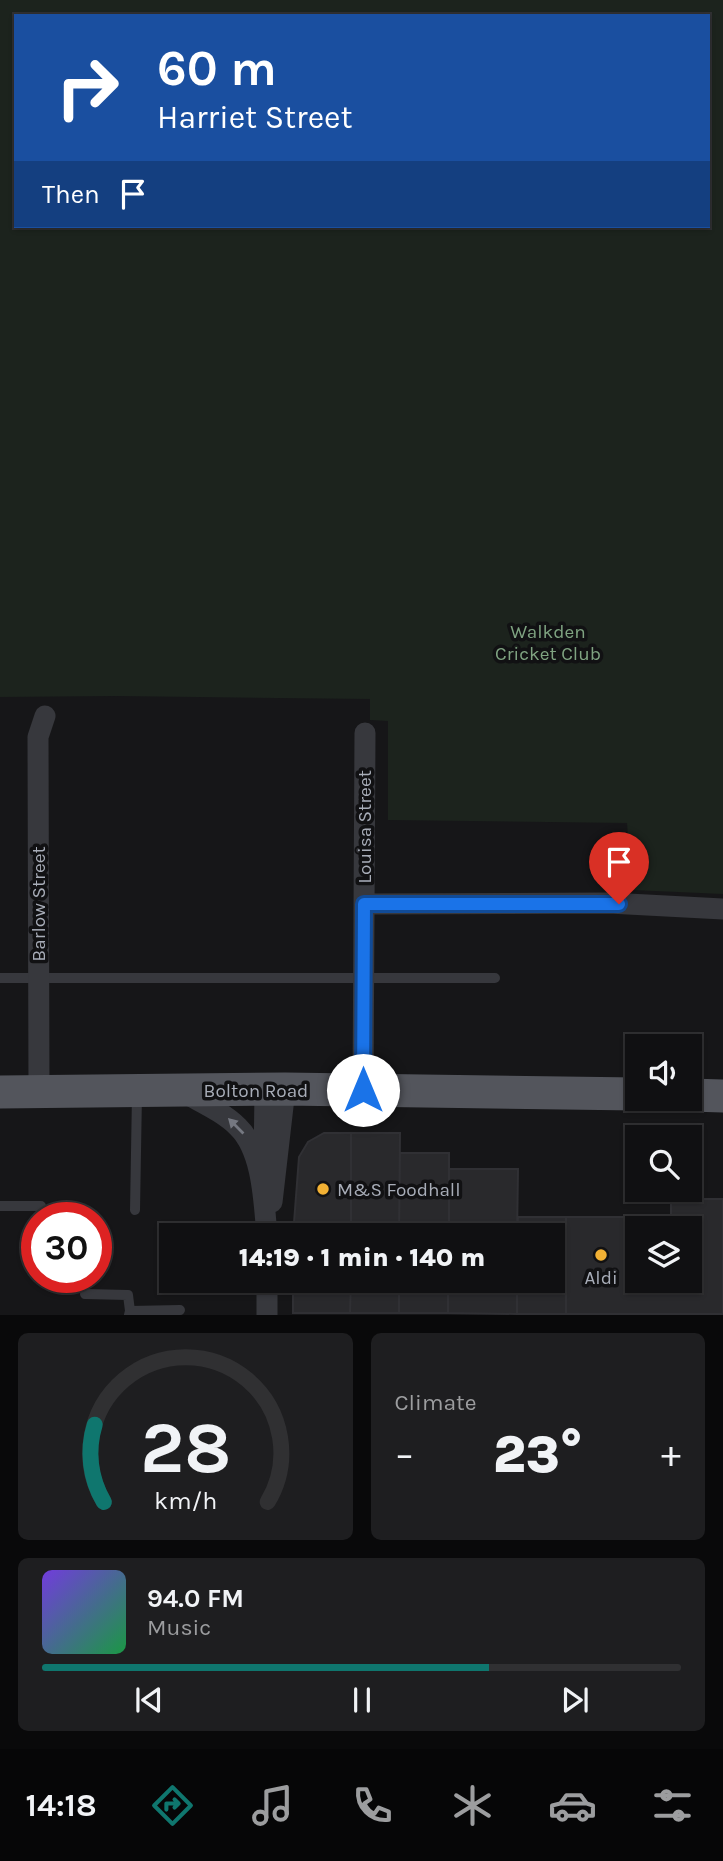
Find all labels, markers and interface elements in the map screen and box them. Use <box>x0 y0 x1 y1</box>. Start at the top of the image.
text: 60 m <box>157 40 277 97</box>
icon: right <box>42 42 133 133</box>
text: Harriet Street <box>157 99 353 136</box>
icon: arrive <box>114 175 152 213</box>
text: Then <box>42 179 100 210</box>
park label: Walkden Cricket Club <box>495 621 601 665</box>
street label: Louisa Street <box>354 770 376 884</box>
pin <box>589 832 649 904</box>
icon: arrive <box>600 843 638 881</box>
street label: Barlow Street <box>28 846 50 962</box>
map controls <box>625 1034 702 1293</box>
button: sound <box>625 1034 702 1111</box>
position arrow <box>326 1053 400 1127</box>
street label: Bolton Road <box>204 1080 308 1102</box>
one-way arrow <box>227 1117 244 1134</box>
button: search <box>625 1125 702 1202</box>
place label: M&S Foodhall <box>337 1179 460 1201</box>
marker: M&S Foodhall <box>315 1181 331 1197</box>
speed limit sign: 30 <box>21 1202 112 1293</box>
button: layers <box>625 1216 702 1293</box>
text: 14:19 · 1 min · 140 m <box>239 1242 485 1273</box>
marker: Aldi <box>593 1247 609 1263</box>
place label: Aldi <box>584 1267 618 1289</box>
text: Climate <box>395 1389 477 1416</box>
text: 28 <box>140 1406 231 1491</box>
text: 23° <box>493 1424 583 1485</box>
text: − <box>395 1432 414 1477</box>
text: + <box>661 1432 681 1477</box>
text: km/h <box>154 1486 217 1515</box>
text: 94.0 FM <box>147 1583 244 1614</box>
text: Music <box>147 1614 211 1641</box>
icon: previous <box>130 1681 168 1719</box>
icon: pause <box>343 1681 381 1719</box>
icon: next <box>556 1681 594 1719</box>
icon: directions <box>148 1781 197 1830</box>
icon: music <box>248 1781 297 1830</box>
icon: phone <box>348 1781 397 1830</box>
icon: climate <box>448 1781 497 1830</box>
icon: car <box>548 1781 597 1830</box>
icon: filters <box>648 1781 697 1830</box>
text: 14:18 <box>26 1787 97 1824</box>

